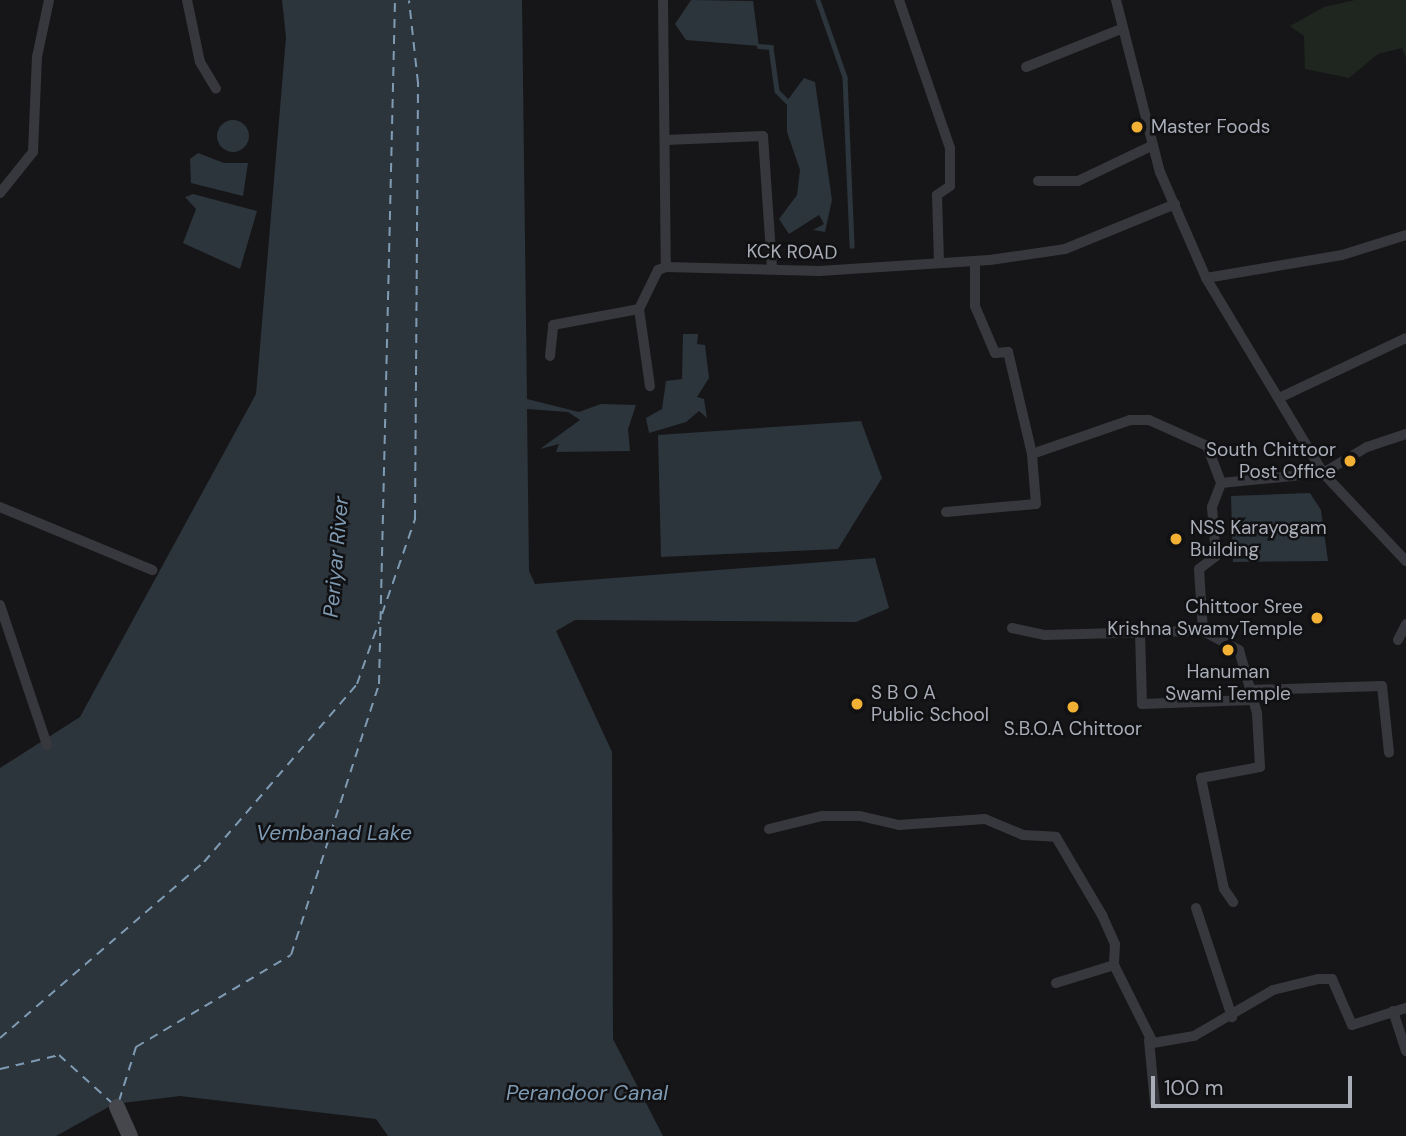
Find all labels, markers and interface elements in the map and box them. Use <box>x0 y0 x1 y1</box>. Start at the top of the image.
place label: Master Foods <box>1151 116 1270 138</box>
marker: Master Foods <box>1129 119 1145 135</box>
street label: KCK ROAD <box>746 240 838 264</box>
place label: South Chittoor Post Office <box>1206 439 1336 483</box>
marker: South Chittoor Post Office <box>1342 453 1358 469</box>
water label: Periyar River <box>318 495 354 619</box>
place label: NSS Karayogam Building <box>1190 517 1327 561</box>
marker: NSS Karayogam Building <box>1168 531 1184 547</box>
place label: Chittoor Sree Krishna SwamyTemple <box>1107 596 1303 640</box>
marker: Chittoor Sree Krishna SwamyTemple <box>1309 610 1325 626</box>
marker: Hanuman Swami Temple <box>1220 642 1236 658</box>
place label: Hanuman Swami Temple <box>1165 661 1291 705</box>
place label: S B O A Public School <box>871 682 989 726</box>
marker: S B O A Public School <box>849 696 865 712</box>
marker: S.B.O.A Chittoor <box>1065 699 1081 715</box>
place label: S.B.O.A Chittoor <box>1004 718 1142 740</box>
water label: Vembanad Lake <box>256 820 412 846</box>
scale bar <box>1154 1062 1355 1106</box>
text: 100 m <box>1164 1074 1224 1102</box>
water label: Perandoor Canal <box>506 1080 668 1106</box>

